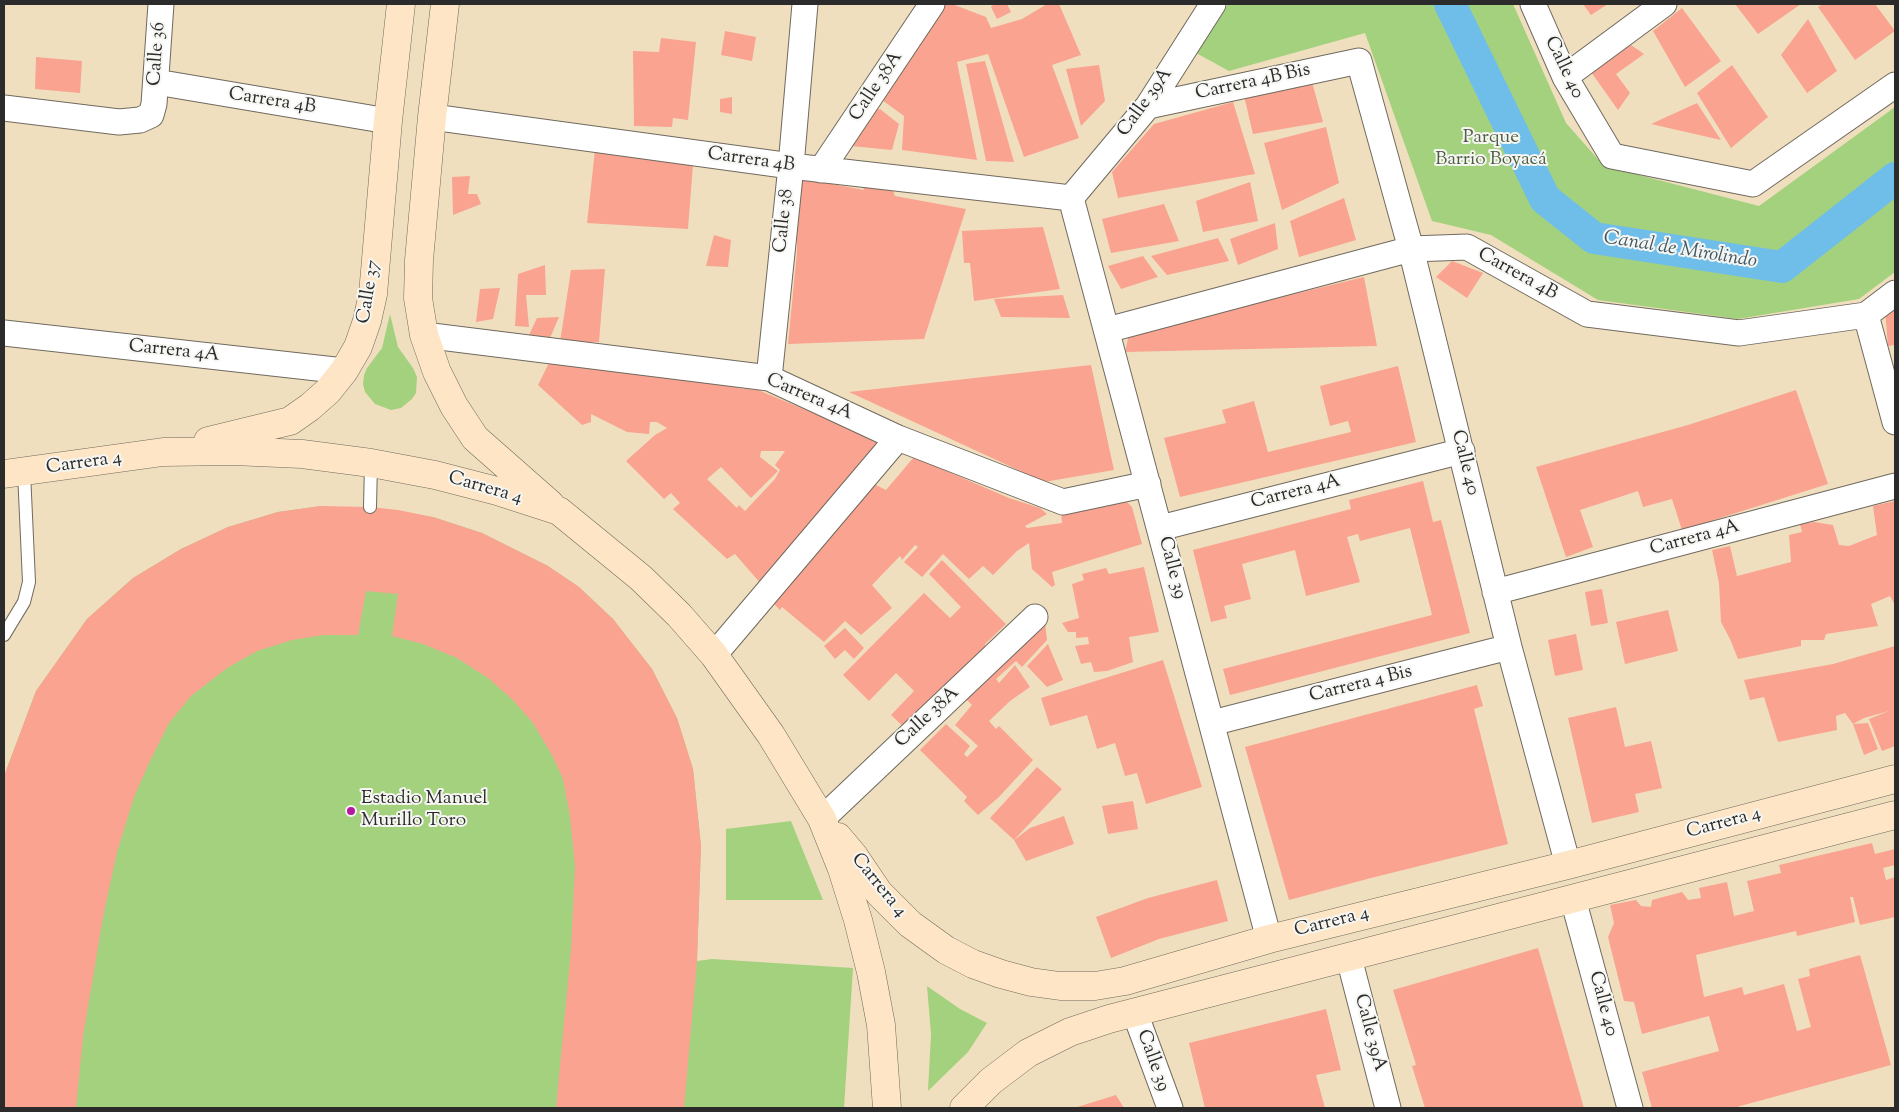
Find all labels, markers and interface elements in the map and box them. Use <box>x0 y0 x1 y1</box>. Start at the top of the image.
street label: Calle 36 <box>144 21 172 87</box>
street label: Calle 40 <box>1538 33 1588 103</box>
street label: Calle 38A <box>845 48 909 126</box>
street label: Carrera 4B Bis <box>1193 60 1313 106</box>
street label: Calle 39A <box>1113 64 1179 142</box>
street label: Carrera 4B <box>227 84 317 120</box>
park label: Parque Barrio Boyacá <box>1435 128 1547 172</box>
street label: Carrera 4B <box>706 144 796 178</box>
street label: Calle 38 <box>770 188 800 254</box>
water label: Canal de Mirolindo <box>1602 227 1758 275</box>
street label: Carrera 4B <box>1473 244 1561 306</box>
street label: Calle 37 <box>354 258 386 326</box>
street label: Carrera 4A <box>127 336 221 368</box>
street label: Carrera 4A <box>762 370 856 426</box>
street label: Calle 40 <box>1445 428 1483 498</box>
street label: Carrera 4 <box>45 447 123 481</box>
street label: Carrera 4 <box>445 468 525 510</box>
street label: Carrera 4A <box>1249 471 1343 515</box>
street label: Carrera 4A <box>1648 516 1742 562</box>
street label: Calle 39 <box>1152 534 1190 602</box>
street label: Carrera 4 Bis <box>1307 661 1415 709</box>
street label: Calle 38A <box>891 683 965 753</box>
place label: Estadio Manuel Murillo Toro <box>361 789 488 833</box>
street label: Carrera 4 <box>1684 803 1764 845</box>
marker: Estadio Manuel Murillo Toro <box>345 805 357 817</box>
street label: Carrera 4 <box>845 849 911 923</box>
street label: Carrera 4 <box>1292 903 1372 943</box>
street label: Calle 40 <box>1582 969 1622 1039</box>
street label: Calle 39A <box>1348 992 1390 1074</box>
street label: Calle 39 <box>1130 1027 1174 1095</box>

